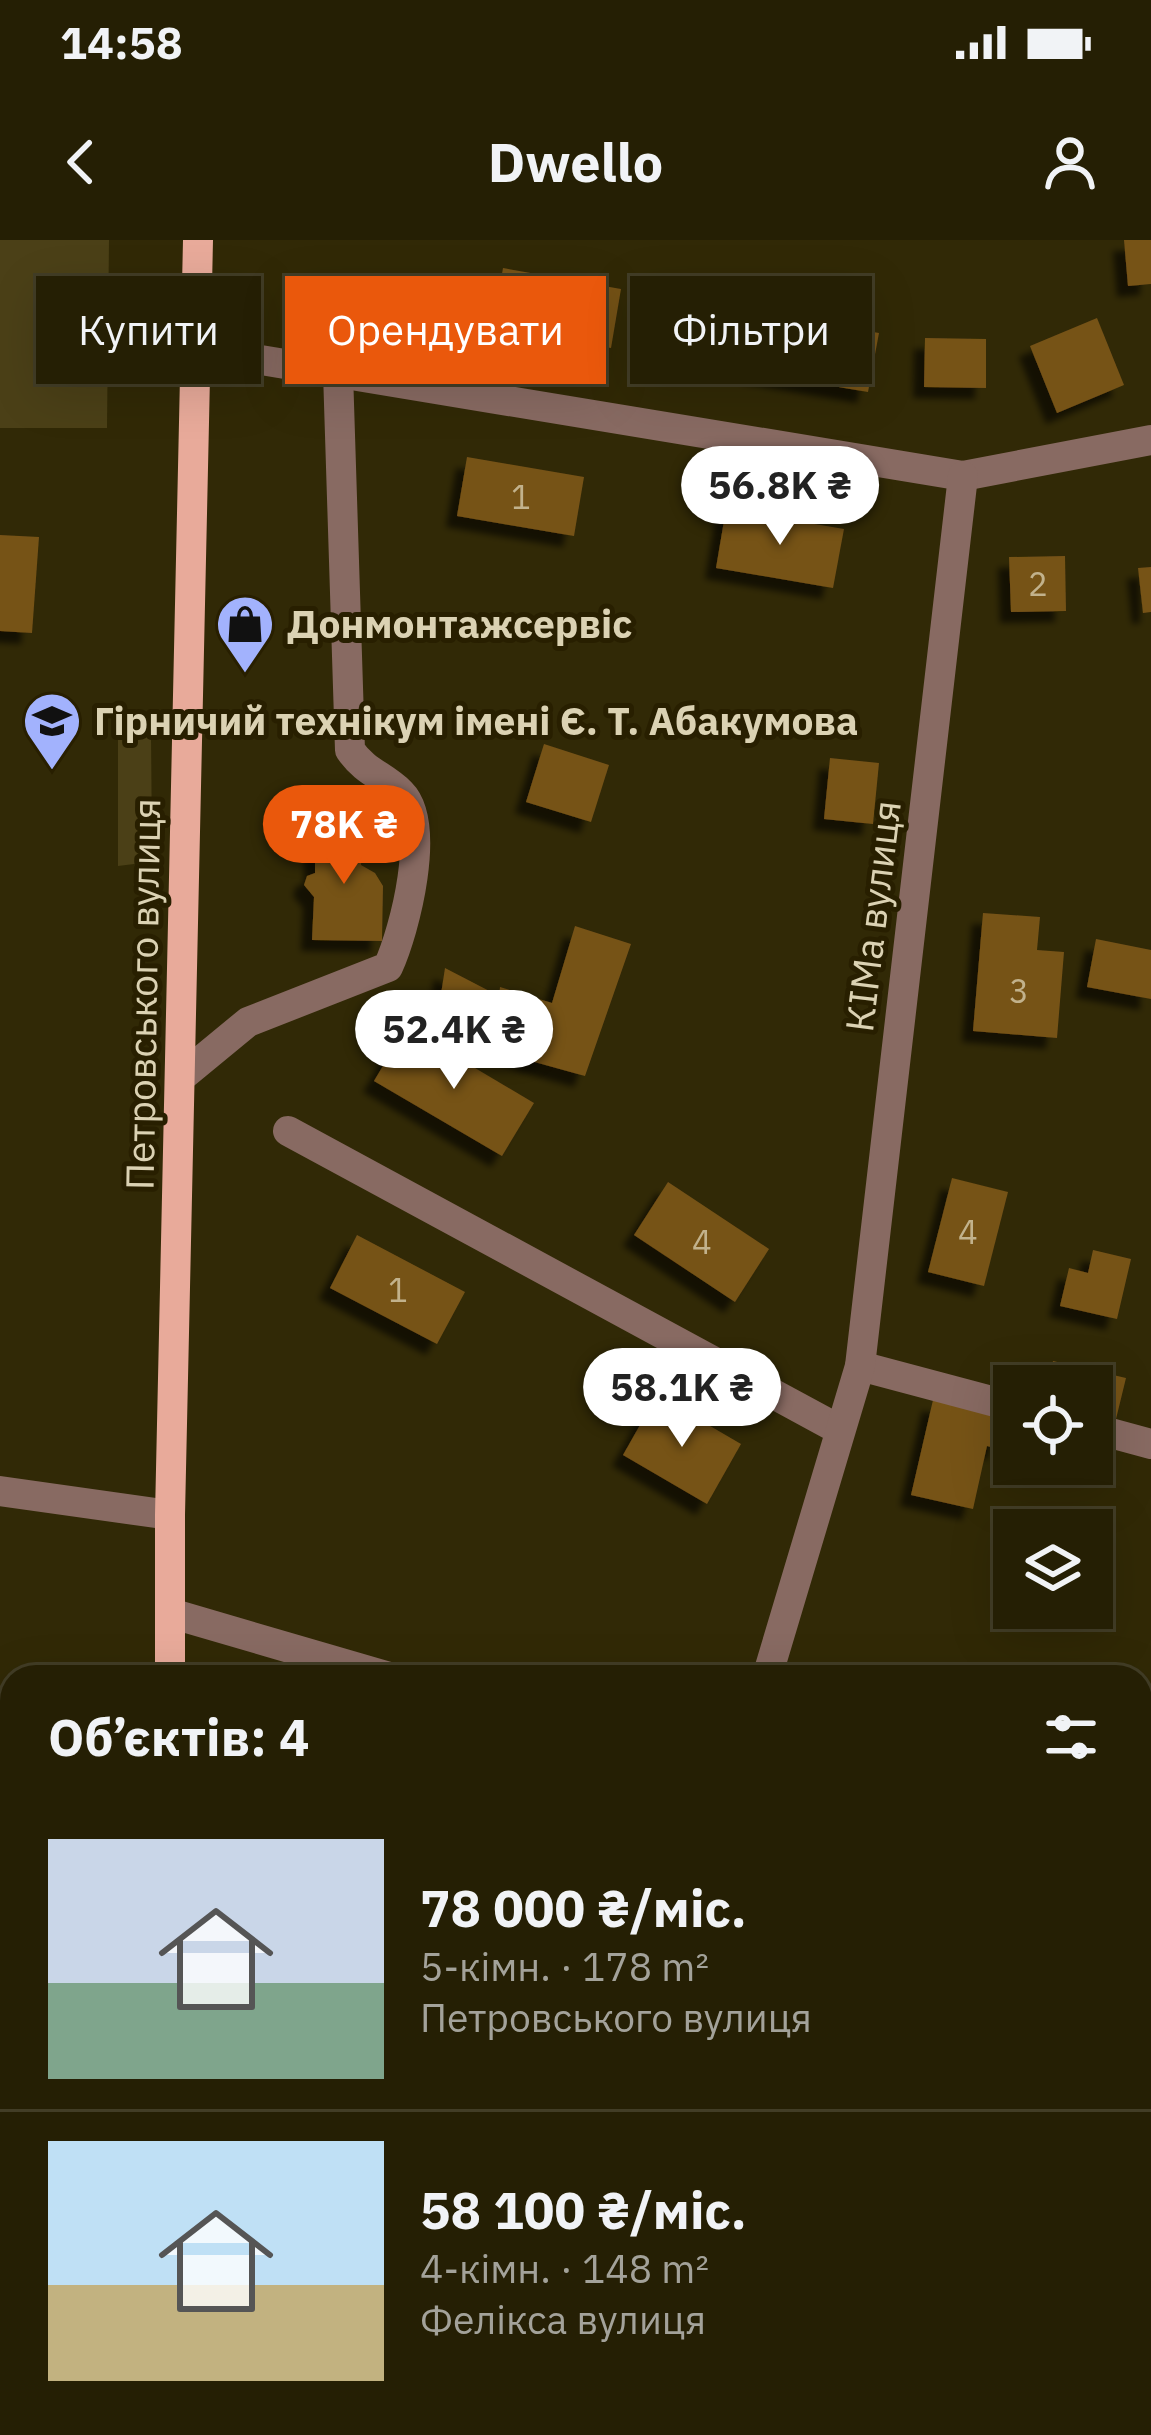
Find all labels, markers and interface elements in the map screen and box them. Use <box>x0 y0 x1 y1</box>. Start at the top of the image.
text: 14:58 <box>60 13 183 71</box>
text: Dwello <box>488 127 663 197</box>
icon: back <box>48 129 114 195</box>
icon: person <box>1037 129 1103 195</box>
chip: Купити <box>36 276 261 384</box>
chip: Орендувати <box>285 276 606 384</box>
chip: Фільтри <box>630 276 872 384</box>
pin: 56.8K ₴ <box>669 446 891 548</box>
text: 56.8K ₴ <box>708 459 852 510</box>
house number: 1 <box>511 475 531 518</box>
house number: 2 <box>1028 562 1048 605</box>
shop icon: Донмонтажсервіс <box>214 593 276 675</box>
place label: Донмонтажсервіс <box>287 598 632 649</box>
school or university icon: Гірничий технікум імені Є. Т. Абакумова <box>21 690 83 772</box>
place label: Гірничий технікум імені Є. Т. Абакумова <box>94 695 858 746</box>
pin: 78K ₴ <box>260 785 428 887</box>
street label: КІМа вулиця <box>833 797 912 1035</box>
street label: Петровського вулиця <box>114 798 171 1190</box>
text: 78K ₴ <box>290 798 398 849</box>
house number: 3 <box>1009 969 1029 1012</box>
pin: 52.4K ₴ <box>343 990 565 1092</box>
text: 52.4K ₴ <box>382 1003 526 1054</box>
house number: 4 <box>958 1210 978 1253</box>
house number: 4 <box>692 1220 712 1263</box>
house number: 1 <box>388 1268 408 1311</box>
pin: 58.1K ₴ <box>571 1348 793 1450</box>
text: 58.1K ₴ <box>610 1361 754 1412</box>
map controls <box>993 1365 1113 1629</box>
button: locate <box>993 1365 1113 1485</box>
button: layers <box>993 1509 1113 1629</box>
text: Об’єктів: 4 <box>48 1704 309 1770</box>
icon: filters <box>1038 1704 1104 1770</box>
text: 78 000 ₴/міс. <box>420 1875 747 1941</box>
icon: home <box>144 1887 288 2031</box>
text: 5-кімн. · 178 m² <box>420 1941 709 1992</box>
text: Петровського вулиця <box>420 1992 812 2043</box>
text: 58 100 ₴/міс. <box>420 2177 747 2243</box>
icon: home <box>144 2189 288 2333</box>
text: 4-кімн. · 148 m² <box>420 2243 709 2294</box>
text: Фелікса вулиця <box>420 2294 706 2345</box>

